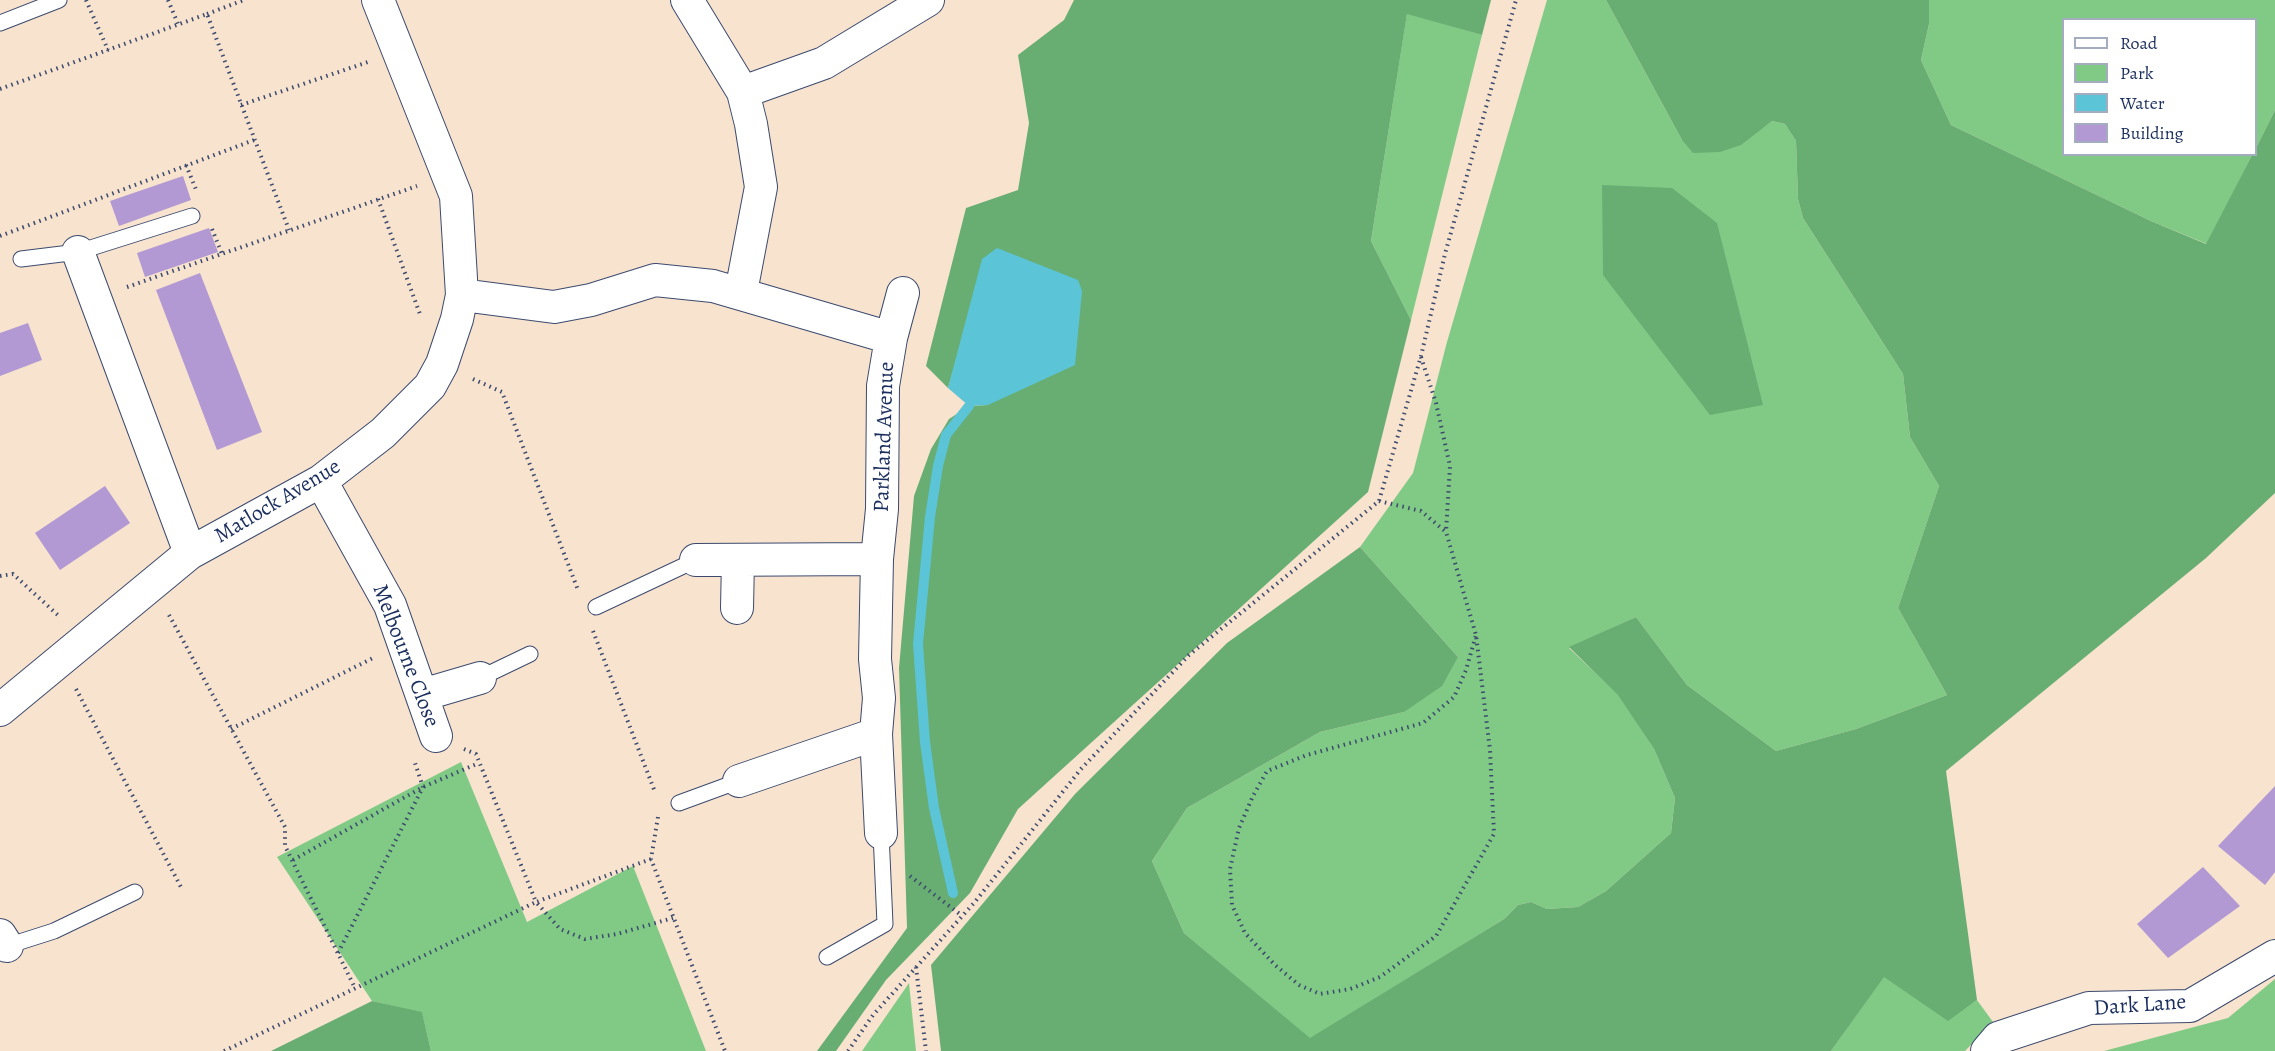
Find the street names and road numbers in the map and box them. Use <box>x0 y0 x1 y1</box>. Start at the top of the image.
street label: Parkland Avenue <box>869 361 901 513</box>
street label: Matlock Avenue <box>210 454 346 550</box>
street label: Melbourne Close <box>366 581 444 731</box>
street label: Dark Lane <box>2093 990 2187 1022</box>

